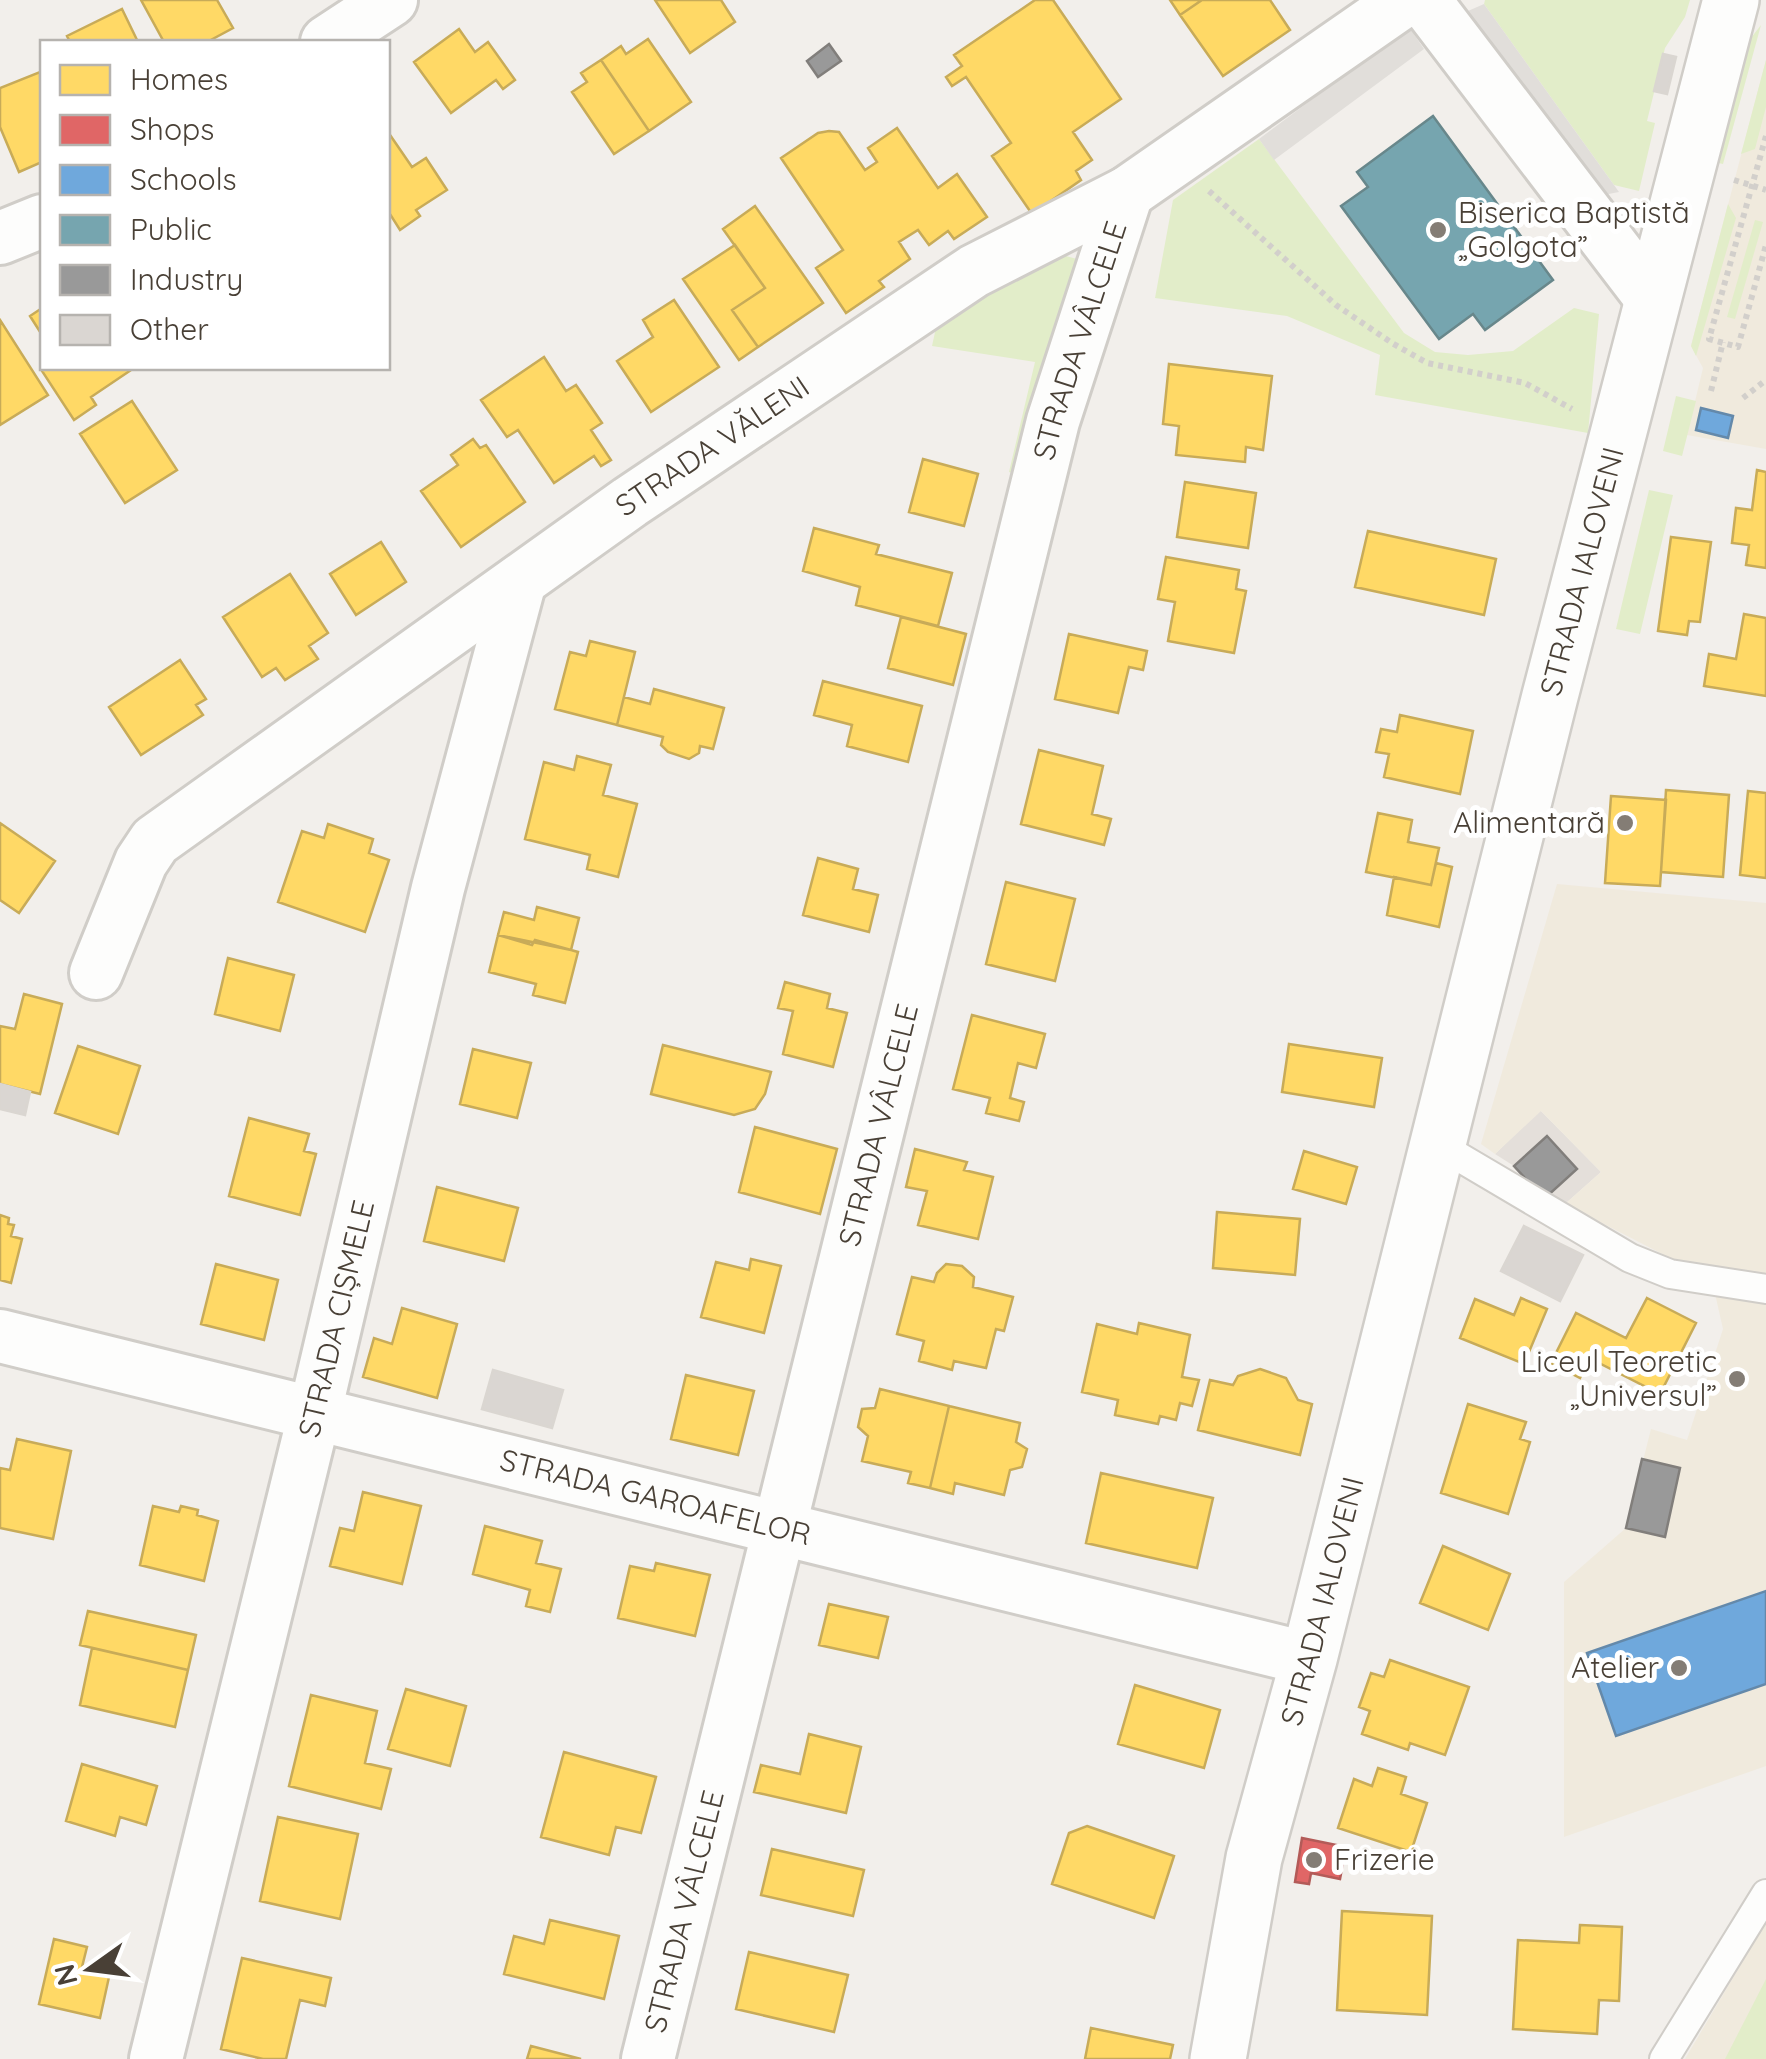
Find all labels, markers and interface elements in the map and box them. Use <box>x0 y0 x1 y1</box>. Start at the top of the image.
legend <box>40 40 390 370</box>
text: Homes <box>130 60 228 98</box>
text: Shops <box>130 110 214 148</box>
text: Schools <box>130 160 237 198</box>
place label: Biserica Baptistă „Golgota” <box>1458 193 1690 265</box>
text: Public <box>130 210 212 248</box>
street label: STRADA VÂLCELE <box>1024 216 1135 464</box>
marker: Biserica Baptistă „Golgota” <box>1427 219 1449 241</box>
text: Industry <box>130 260 243 298</box>
text: Other <box>130 310 209 348</box>
street label: STRADA VĂLENI <box>608 367 816 524</box>
street label: STRADA IALOVENI <box>1531 443 1632 700</box>
place label: Alimentară <box>1453 803 1605 841</box>
marker: Alimentară <box>1614 812 1636 834</box>
street label: STRADA VÂLCELE <box>830 1000 926 1250</box>
street label: STRADA CIȘMELE <box>289 1196 382 1441</box>
place label: Liceul Teoretic „Universul” <box>1520 1342 1717 1414</box>
marker: Liceul Teoretic „Universul” <box>1726 1368 1748 1390</box>
street label: STRADA GAROAFELOR <box>496 1440 815 1553</box>
street label: STRADA IALOVENI <box>1272 1473 1372 1730</box>
place label: Atelier <box>1571 1648 1659 1686</box>
marker: Atelier <box>1668 1657 1690 1679</box>
street label: STRADA VÂLCELE <box>635 1786 732 2036</box>
place label: Frizerie <box>1334 1840 1435 1878</box>
marker: Frizerie <box>1303 1849 1325 1871</box>
north arrow <box>40 1919 140 2019</box>
text: N <box>46 1961 85 1989</box>

